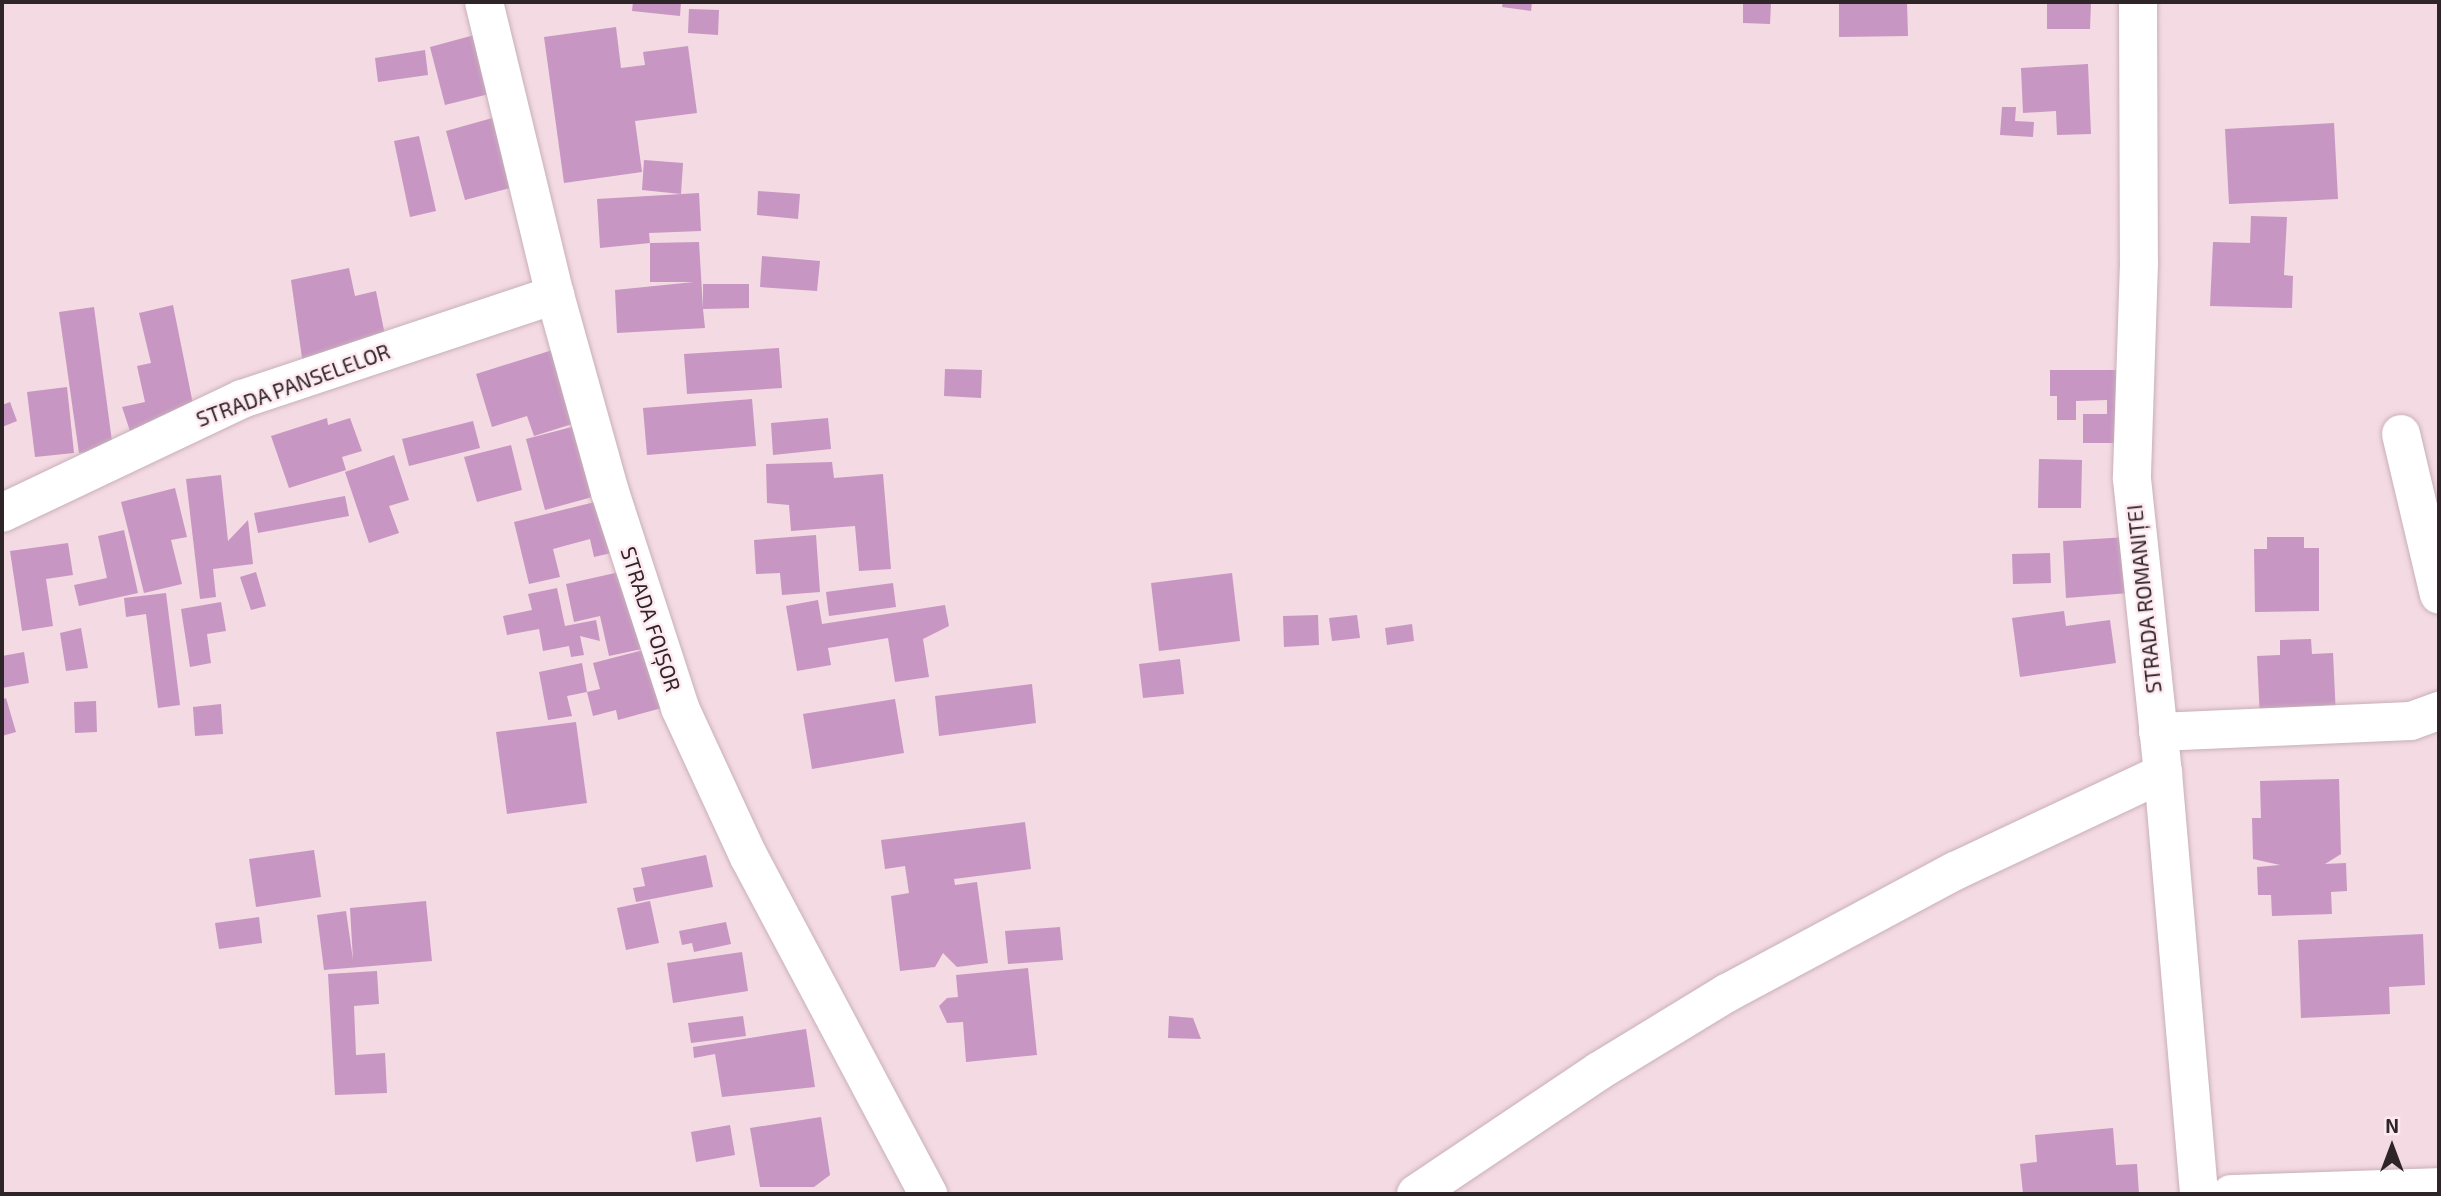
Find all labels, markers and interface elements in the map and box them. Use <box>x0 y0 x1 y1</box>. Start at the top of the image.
street label: STRADA PANSELELOR <box>193 338 393 432</box>
street label: STRADA ROMANIȚEI <box>2122 503 2166 695</box>
street label: STRADA FOIȘOR <box>616 543 686 695</box>
north arrow <box>2357 1112 2427 1182</box>
text: N <box>2385 1114 2399 1137</box>

